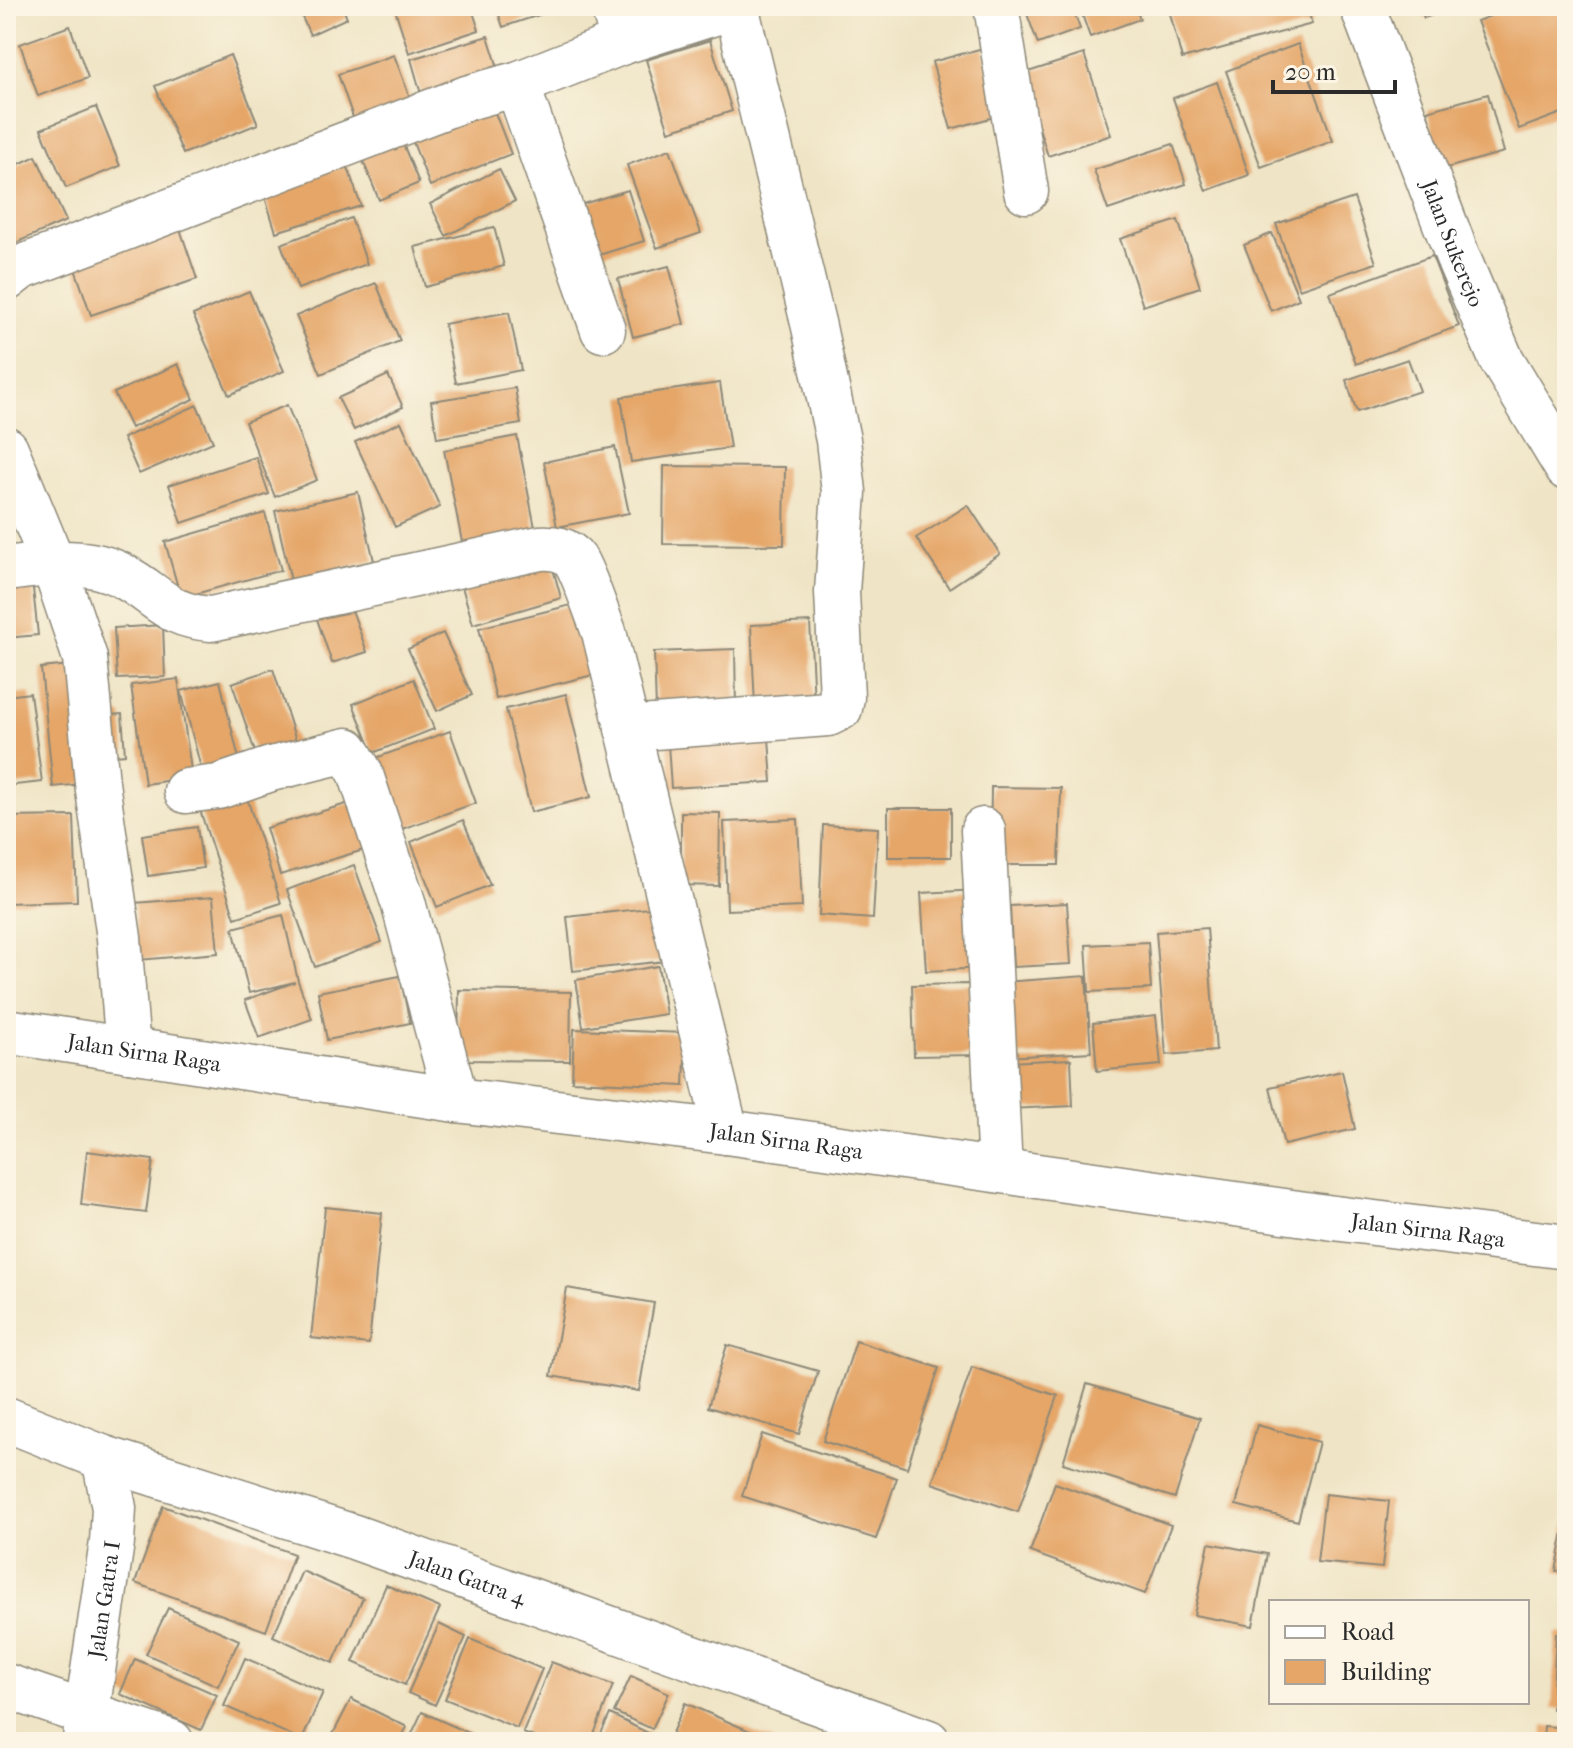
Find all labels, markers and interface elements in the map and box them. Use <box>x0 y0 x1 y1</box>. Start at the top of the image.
scale bar <box>1273 44 1395 94</box>
text: 20 m <box>1285 58 1336 86</box>
street label: Jalan Sukerejo <box>1415 174 1489 311</box>
street label: Jalan Sirna Raga <box>64 1028 224 1078</box>
street label: Jalan Sirna Raga <box>706 1118 865 1165</box>
street label: Jalan Sirna Raga <box>1347 1208 1507 1253</box>
street label: Jalan Gatra I <box>83 1539 126 1662</box>
street label: Jalan Gatra 4 <box>403 1545 530 1612</box>
legend <box>1269 1600 1529 1704</box>
text: Road <box>1341 1618 1395 1646</box>
text: Building <box>1341 1658 1432 1686</box>

